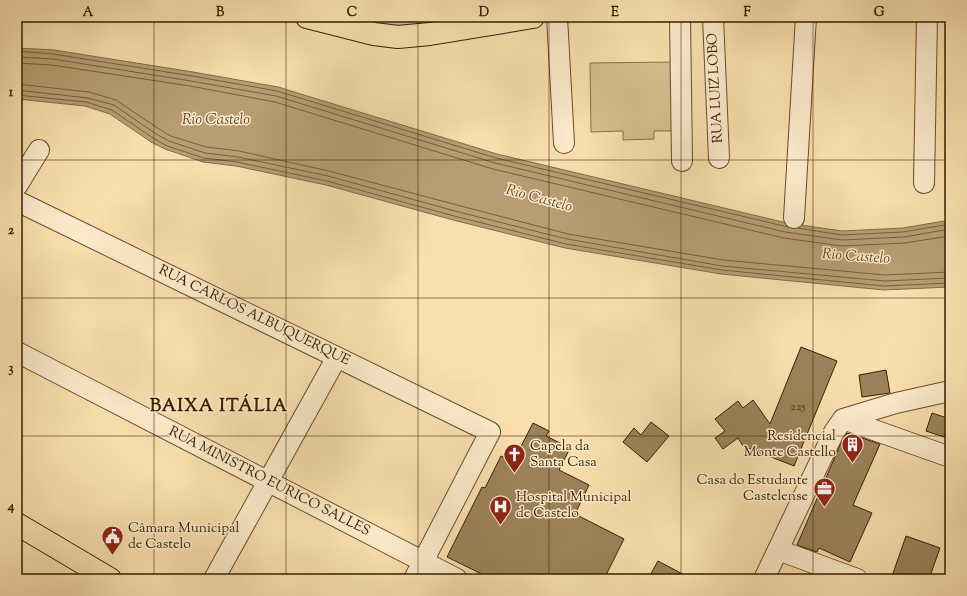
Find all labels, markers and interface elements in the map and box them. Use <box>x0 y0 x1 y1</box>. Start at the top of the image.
text: A <box>83 4 94 22</box>
text: B <box>216 4 225 22</box>
text: C <box>347 4 357 22</box>
text: D <box>479 4 489 22</box>
text: E <box>611 4 619 22</box>
text: F <box>743 4 751 22</box>
text: G <box>874 4 885 22</box>
street label: RUA LUIZ LOBO <box>703 32 729 144</box>
text: 1 <box>9 84 14 102</box>
water label: Rio Castelo <box>182 110 250 131</box>
water label: Rio Castelo <box>503 180 575 218</box>
text: 2 <box>8 222 15 240</box>
water label: Rio Castelo <box>821 244 891 270</box>
street label: RUA CARLOS ALBUQUERQUE <box>155 261 354 371</box>
text: 3 <box>8 360 14 378</box>
district label: BAIXA ITÁLIA <box>150 393 288 420</box>
house number: 225 <box>790 398 806 416</box>
street label: RUA MINISTRO EURICO SALLES <box>165 422 373 542</box>
place label: Residencial Monte Castello <box>744 427 836 463</box>
building icon: Residencial Monte Castello <box>839 432 865 465</box>
place label: Capela da Santa Casa <box>530 437 597 473</box>
church icon: Capela da Santa Casa <box>501 442 527 475</box>
place label: Casa do Estudante Castelense <box>696 471 808 507</box>
office icon: Casa do Estudante Castelense <box>811 476 837 509</box>
place label: Hospital Municipal de Castelo <box>516 488 631 524</box>
hospital icon: Hospital Municipal de Castelo <box>487 493 513 526</box>
text: 4 <box>7 498 15 516</box>
place label: Câmara Municipal de Castelo <box>128 519 239 555</box>
public building icon: Câmara Municipal de Castelo <box>100 524 126 557</box>

